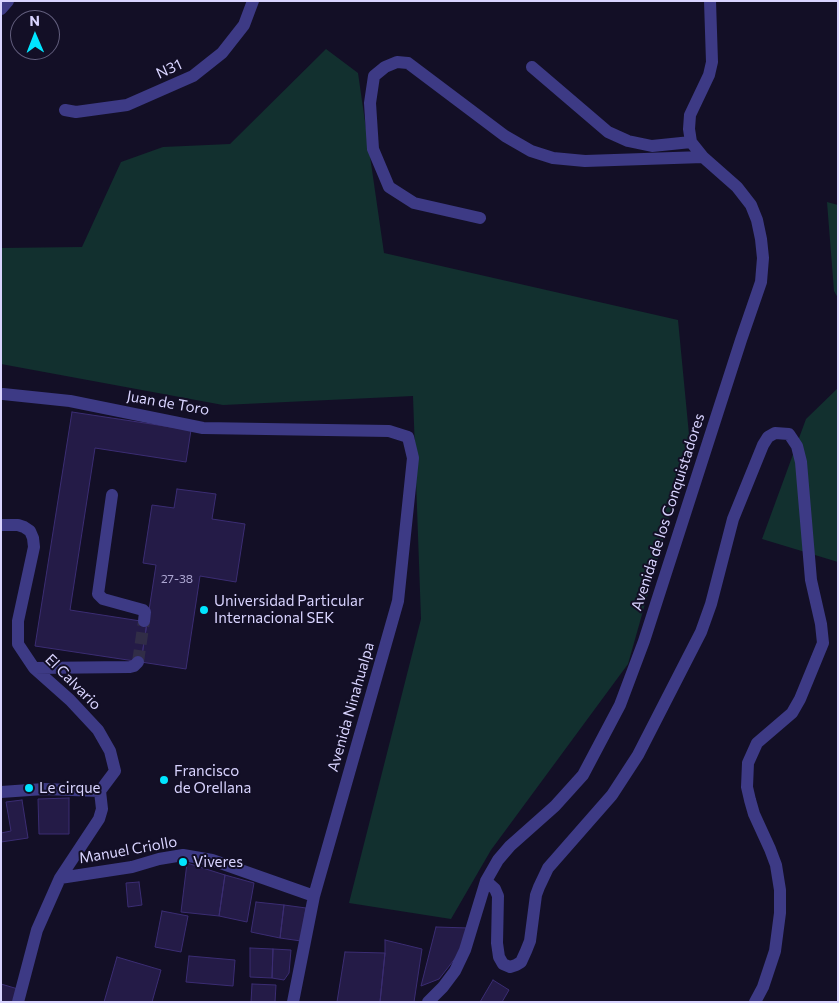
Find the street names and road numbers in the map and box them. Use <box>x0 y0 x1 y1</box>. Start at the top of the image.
street label: N31 <box>153 55 185 83</box>
street label: Juan de Toro <box>125 387 211 419</box>
street label: Avenida de los Conquistadores <box>628 411 708 613</box>
street label: Avenida Ninahualpa <box>324 640 378 774</box>
street label: El Calvario <box>41 650 105 714</box>
street label: Manuel Criollo <box>78 833 178 867</box>

